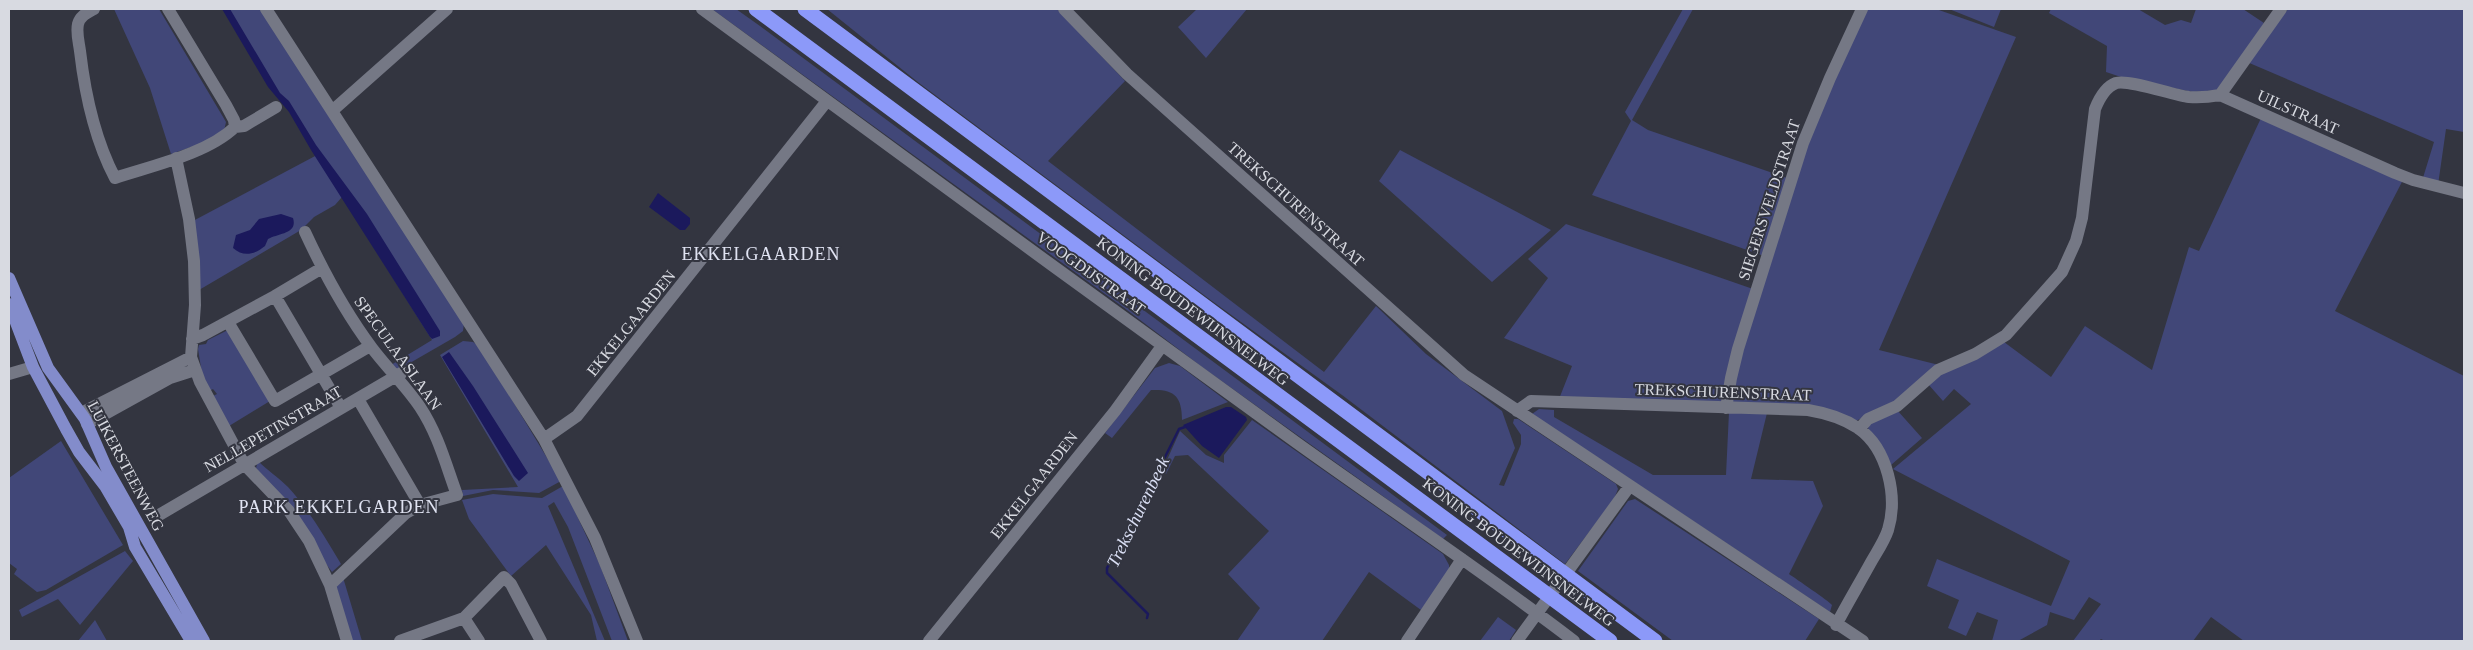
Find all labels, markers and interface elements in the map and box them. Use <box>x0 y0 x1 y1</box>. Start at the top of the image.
street label: UILSTRAAT <box>2255 87 2341 138</box>
street label: SIEGERSVELDSTRAAT <box>1735 117 1803 283</box>
street label: TREKSCHURENSTRAAT <box>1225 138 1368 270</box>
street label: VOOGDIJSTRAAT <box>1034 228 1149 318</box>
street label: KONING BOUDEWIJNSNELWEG <box>1094 233 1293 389</box>
district label: EKKELGAARDEN <box>682 244 840 264</box>
street label: EKKELGAARDEN <box>583 267 679 379</box>
street label: SPECULAASLAAN <box>351 293 445 413</box>
street label: TREKSCHURENSTRAAT <box>1634 380 1812 404</box>
street label: NELLEPETINSTRAAT <box>201 382 345 475</box>
street label: LUIKERSTEENWEG <box>84 398 168 534</box>
street label: EKKELGAARDEN <box>987 428 1081 542</box>
water label: Trekschurenbeek <box>1103 453 1174 571</box>
street label: KONING BOUDEWIJNSNELWEG <box>1420 474 1619 630</box>
district label: PARK EKKELGARDEN <box>239 497 439 517</box>

